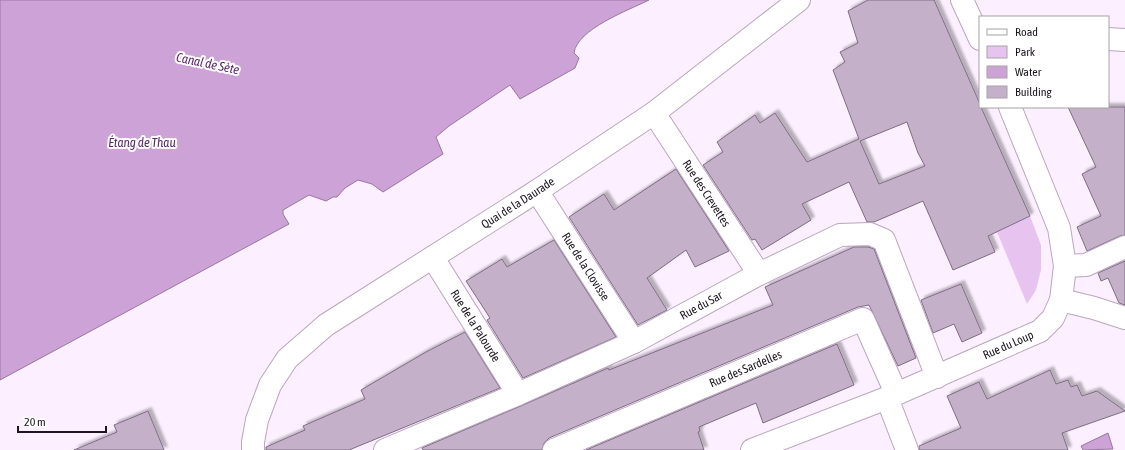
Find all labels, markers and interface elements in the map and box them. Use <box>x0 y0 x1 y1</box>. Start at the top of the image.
legend <box>979 16 1109 108</box>
text: Road <box>1015 25 1038 39</box>
text: Park <box>1015 45 1036 59</box>
water label: Canal de Sète <box>175 49 241 78</box>
text: Water <box>1015 65 1042 79</box>
text: Building <box>1015 85 1053 99</box>
water label: Étang de Thau <box>108 135 176 150</box>
street label: Rue des Crevettes <box>680 157 733 230</box>
street label: Quai de la Daurade <box>479 174 557 232</box>
street label: Rue de la Clovisse <box>559 230 613 303</box>
street label: Rue de la Palourde <box>448 287 503 365</box>
street label: Rue du Sar <box>678 288 725 323</box>
street label: Rue du Loup <box>981 328 1036 362</box>
street label: Rue des Sardelles <box>707 347 784 390</box>
scale bar <box>18 408 106 434</box>
text: 20 m <box>24 415 46 429</box>

